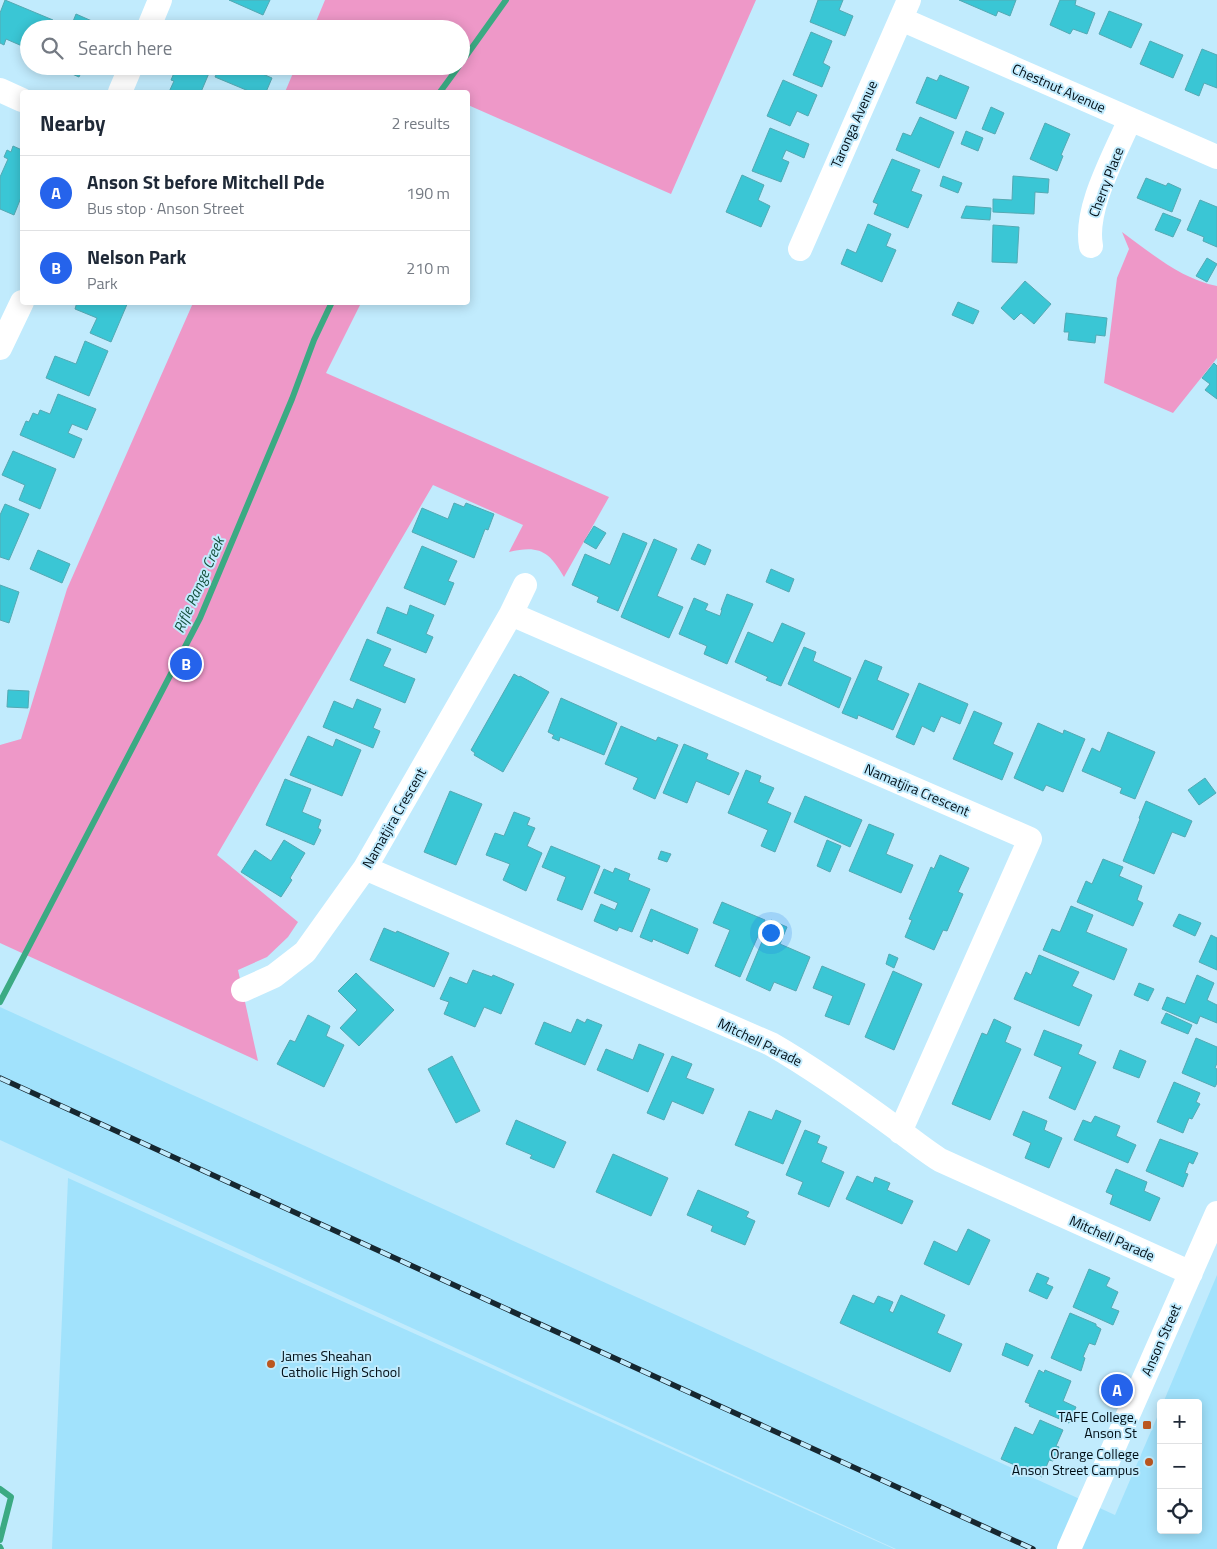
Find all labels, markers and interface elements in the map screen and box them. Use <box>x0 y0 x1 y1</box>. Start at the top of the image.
search box <box>20 20 470 75</box>
text: Search here <box>78 33 172 62</box>
icon: search <box>38 34 66 62</box>
street label: Chestnut Avenue <box>1009 58 1109 118</box>
street label: Taronga Avenue <box>825 77 882 171</box>
text: Nearby <box>40 107 105 139</box>
text: 2 results <box>391 111 450 135</box>
street label: Cherry Place <box>1083 144 1128 220</box>
text: Anson St before Mitchell Pde <box>87 167 324 196</box>
text: A <box>51 181 61 205</box>
text: 190 m <box>406 181 450 205</box>
text: Bus stop · Anson Street <box>87 196 244 220</box>
text: Nelson Park <box>87 242 186 271</box>
text: B <box>51 256 61 280</box>
text: 210 m <box>406 256 450 280</box>
text: Park <box>87 271 118 295</box>
water label: Rifle Range Creek <box>167 531 231 636</box>
pin: B <box>170 645 202 683</box>
street label: Namatjira Crescent <box>861 758 973 821</box>
street label: Namatjira Crescent <box>356 764 431 872</box>
your location <box>758 920 784 946</box>
street label: Mitchell Parade <box>714 1012 806 1071</box>
street label: Mitchell Parade <box>1066 1209 1158 1266</box>
street label: Anson Street <box>1135 1301 1186 1379</box>
place label: James Sheahan Catholic High School <box>281 1345 400 1382</box>
marker: James Sheahan Catholic High School <box>265 1358 277 1370</box>
pin: A <box>1101 1371 1133 1409</box>
map controls <box>1157 1399 1202 1534</box>
button: + <box>1157 1399 1202 1444</box>
place label: TAFE College, Anson St <box>1058 1406 1137 1443</box>
marker: TAFE College, Anson St <box>1141 1419 1153 1431</box>
place label: Orange College Anson Street Campus <box>1012 1443 1139 1480</box>
button: − <box>1157 1444 1202 1489</box>
marker: Orange College Anson Street Campus <box>1143 1456 1155 1468</box>
button: locate <box>1157 1489 1202 1534</box>

